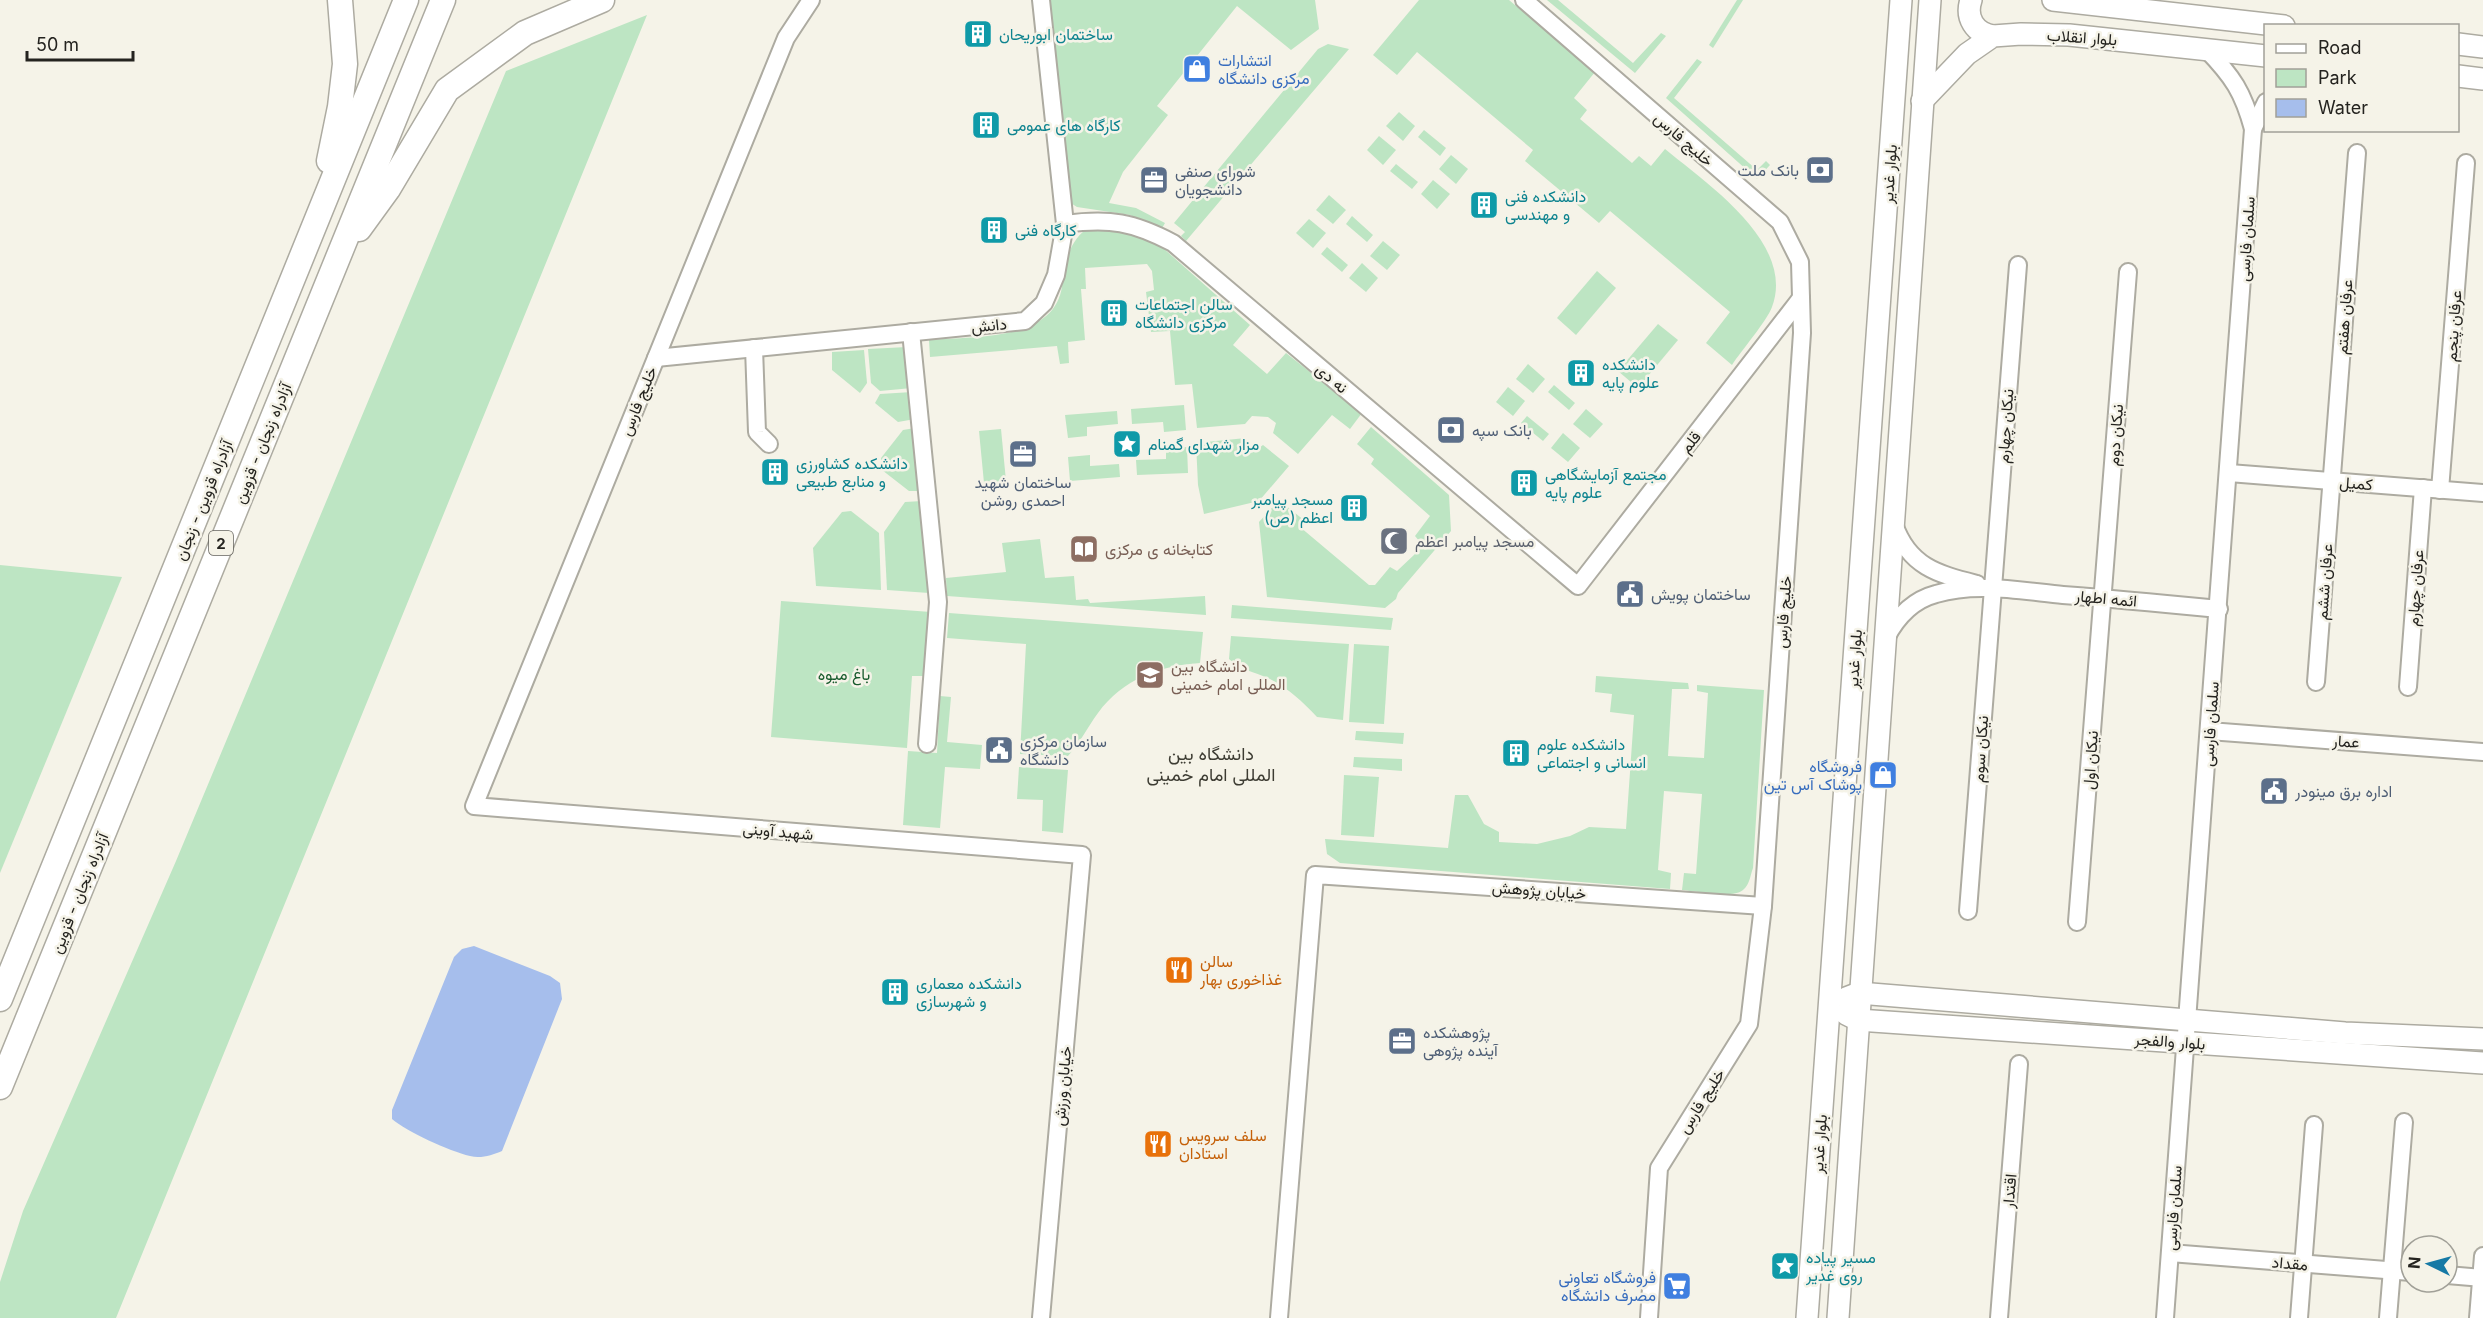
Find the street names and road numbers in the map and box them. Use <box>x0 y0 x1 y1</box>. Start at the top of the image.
street label: بلوار انقلاب <box>2046 25 2118 50</box>
street label: خلیج فارس <box>1649 108 1718 172</box>
street label: بلوار غدیر <box>1877 144 1902 205</box>
street label: سلمان فارسی <box>2233 196 2260 282</box>
street label: عرفان هفتم <box>2331 279 2358 355</box>
street label: عرفان پنجم <box>2441 290 2467 363</box>
street label: دانش <box>970 313 1008 338</box>
street label: نه دی <box>1311 359 1352 398</box>
street label: خلیج فارس <box>615 363 663 439</box>
street label: آزادراه زنجان - قزوین <box>229 379 297 507</box>
street label: نیکان چهارم <box>1992 388 2020 464</box>
street label: نیکان دوم <box>2103 403 2128 467</box>
street label: قلم <box>1675 427 1706 458</box>
street label: آزادراه قزوین - زنجان <box>170 436 238 564</box>
street label: کمیل <box>2339 472 2373 495</box>
road number: 2 <box>209 531 233 555</box>
street label: عرفان ششم <box>2311 543 2338 621</box>
street label: عرفان چهارم <box>2402 549 2430 627</box>
street label: خلیج فارس <box>1770 575 1798 649</box>
street label: ائمه اطهار <box>2073 585 2138 612</box>
street label: بلوار غدیر <box>1842 629 1867 690</box>
street label: سلمان فارسی <box>2197 681 2224 767</box>
street label: نیکان سوم <box>1968 715 1993 783</box>
street label: نیکان اول <box>2078 730 2103 790</box>
street label: عمار <box>2331 730 2360 753</box>
street label: شهید آوینی <box>742 818 814 845</box>
street label: آزادراه زنجان - قزوین <box>46 829 114 957</box>
street label: خیابان پژوهش <box>1491 877 1587 905</box>
street label: بلوار والفجر <box>2133 1028 2206 1054</box>
street label: خیابان ورزش <box>1049 1045 1076 1127</box>
street label: خلیج فارس <box>1673 1065 1731 1138</box>
street label: بلوار غدیر <box>1807 1114 1832 1175</box>
street label: سلمان فارسی <box>2160 1165 2187 1251</box>
street label: اقتدار <box>1997 1173 2021 1210</box>
street label: مقداد <box>2271 1251 2309 1275</box>

